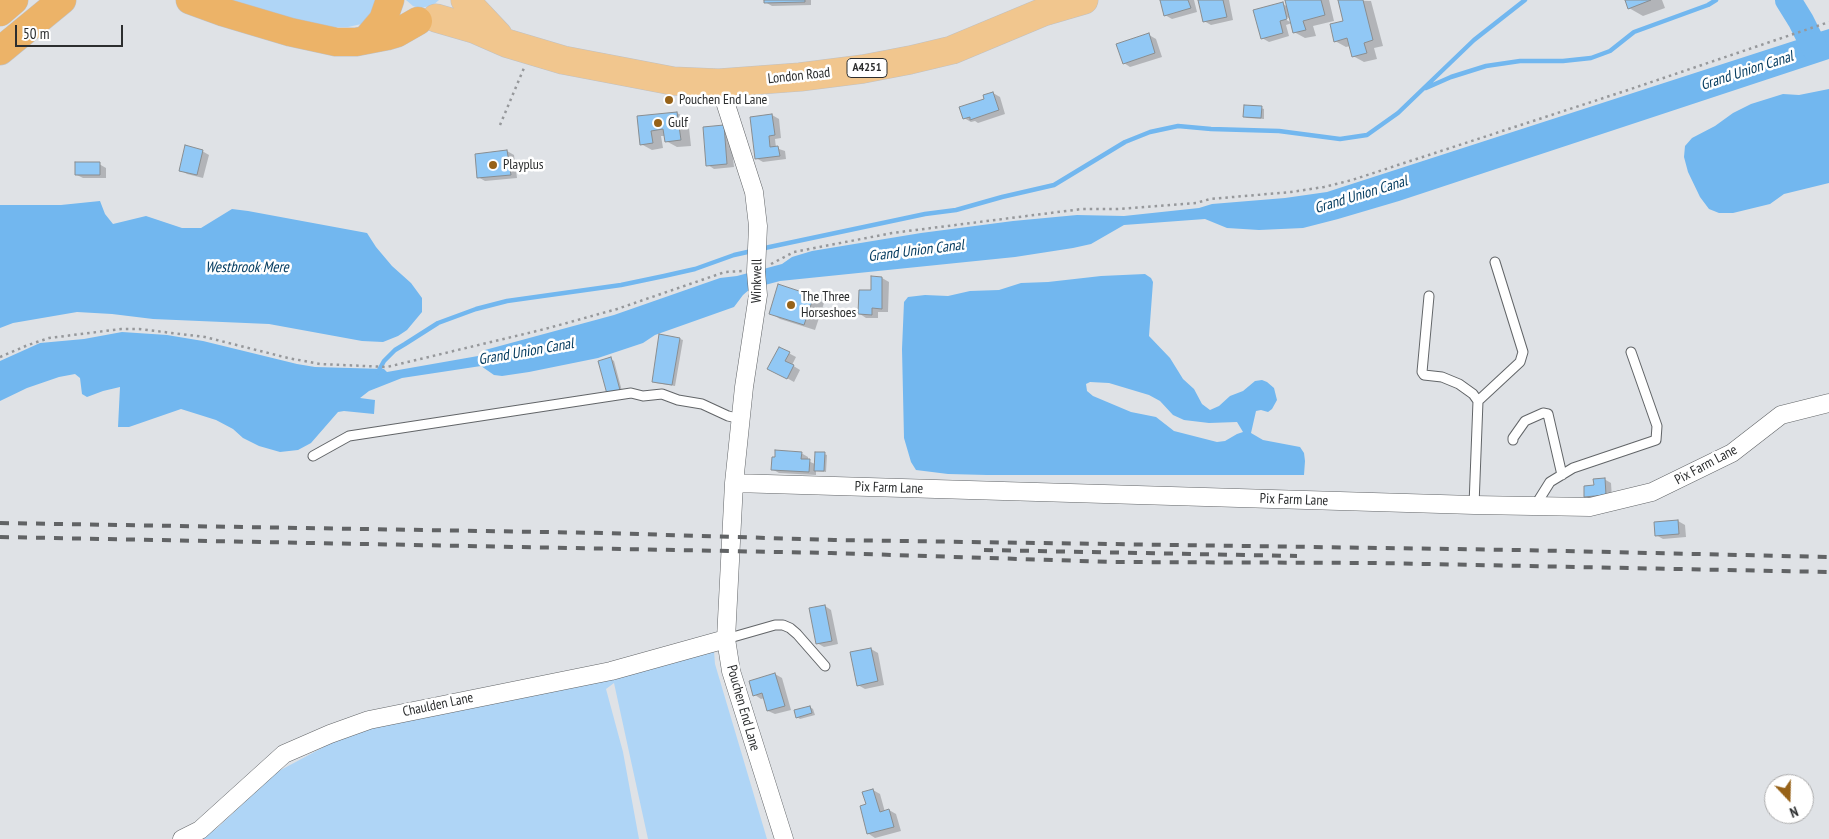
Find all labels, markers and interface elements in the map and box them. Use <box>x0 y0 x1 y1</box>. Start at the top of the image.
scale bar <box>18 15 125 47</box>
text: 50 m <box>23 24 49 43</box>
water label: Grand Union Canal <box>1698 48 1796 94</box>
road number: A4251 <box>847 58 887 78</box>
street label: London Road <box>767 64 831 88</box>
place label: Pouchen End Lane <box>679 92 767 108</box>
marker: Pouchen End Lane <box>663 94 675 106</box>
place label: Gulf <box>668 115 688 131</box>
marker: Gulf <box>652 117 664 129</box>
place label: Playplus <box>503 157 544 173</box>
marker: Playplus <box>487 159 499 171</box>
water label: Grand Union Canal <box>1312 172 1410 218</box>
water label: Grand Union Canal <box>867 236 965 266</box>
water label: Westbrook Mere <box>205 259 289 277</box>
street label: Winkwell <box>748 259 766 303</box>
place label: The Three Horseshoes <box>801 289 856 322</box>
marker: The Three Horseshoes <box>785 299 797 311</box>
water label: Grand Union Canal <box>477 335 575 369</box>
street label: Pix Farm Lane <box>1672 441 1740 489</box>
street label: Pix Farm Lane <box>854 478 924 498</box>
street label: Pix Farm Lane <box>1259 490 1329 510</box>
street label: Pouchen End Lane <box>723 663 763 753</box>
street label: Chaulden Lane <box>401 689 475 721</box>
north arrow <box>1764 774 1814 824</box>
text: N <box>1787 802 1801 822</box>

